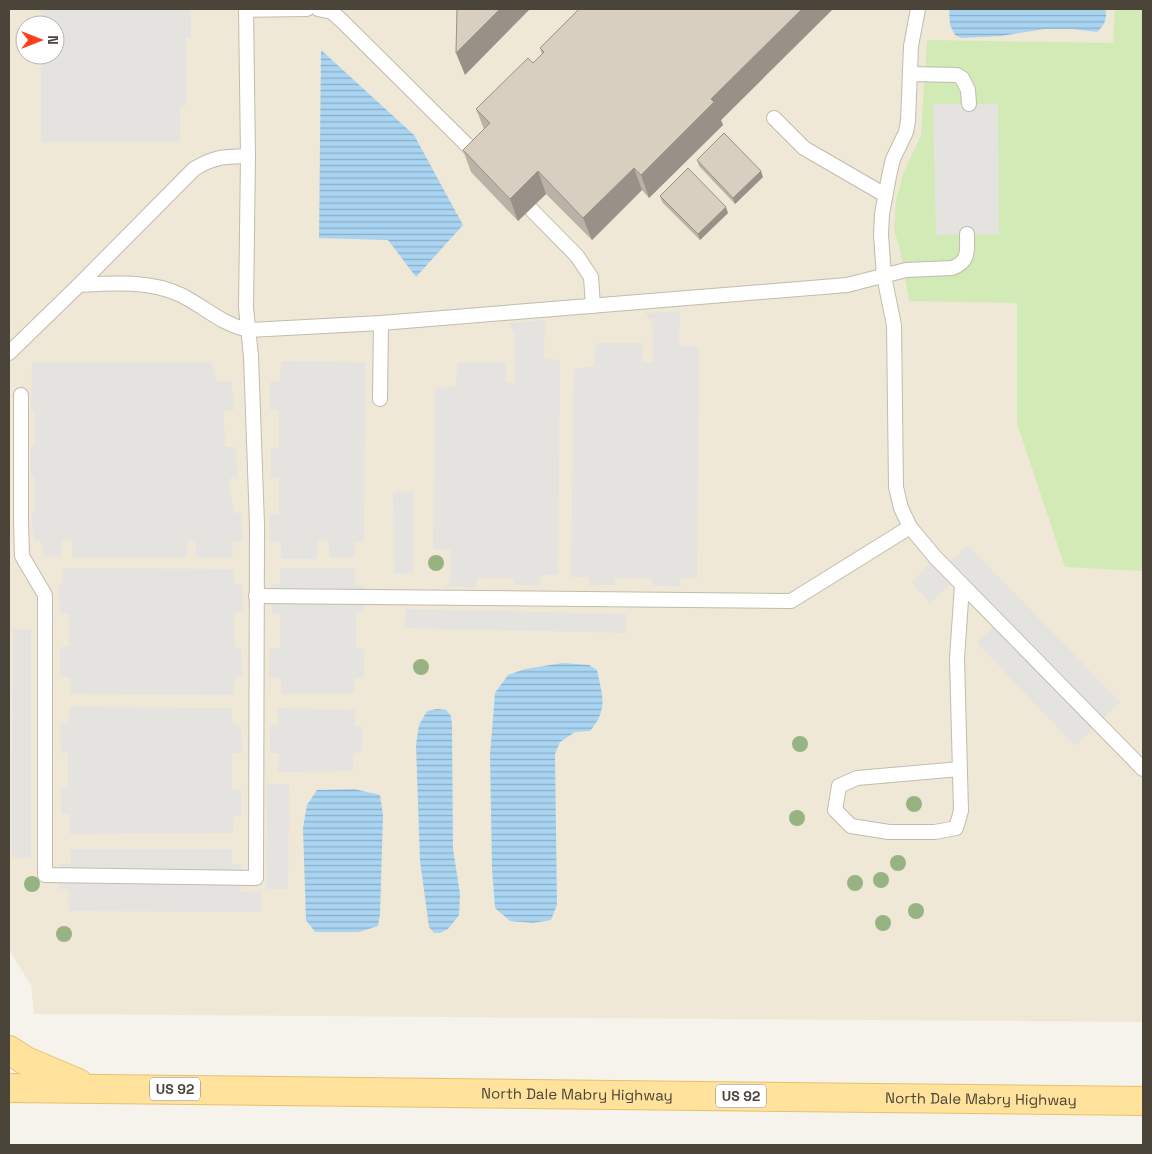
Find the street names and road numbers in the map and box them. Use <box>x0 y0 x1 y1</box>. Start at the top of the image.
road number: US 92 <box>150 1078 200 1100</box>
street label: North Dale Mabry Highway <box>481 1083 673 1105</box>
road number: US 92 <box>716 1084 766 1108</box>
street label: North Dale Mabry Highway <box>885 1088 1077 1109</box>

